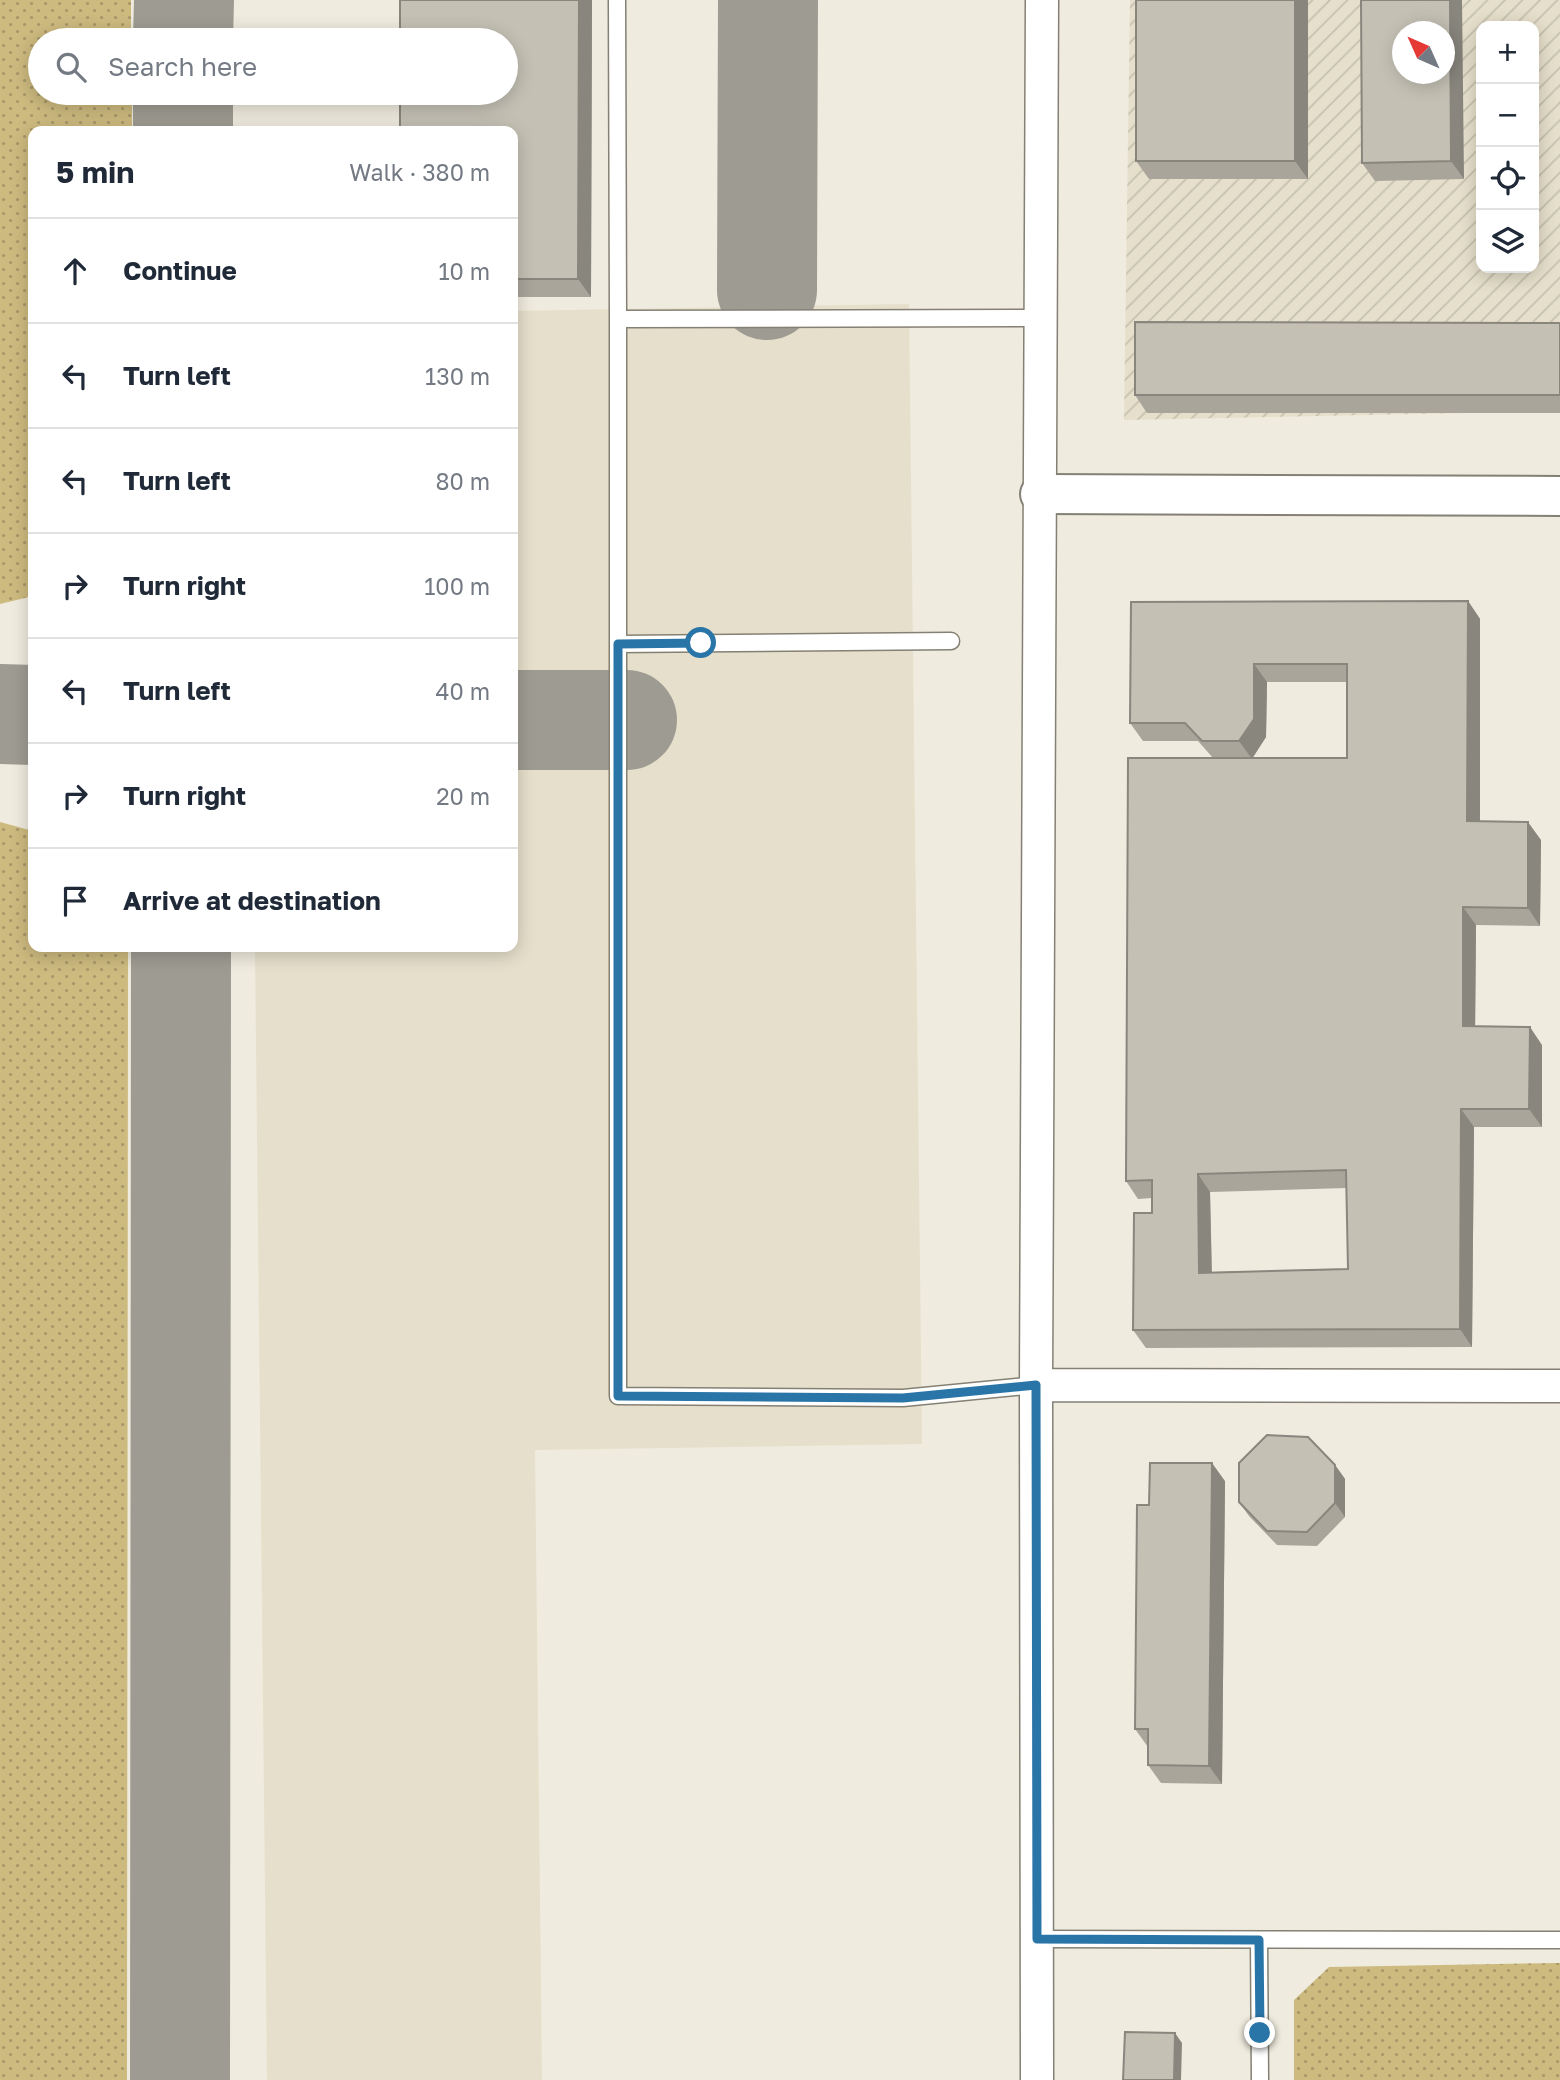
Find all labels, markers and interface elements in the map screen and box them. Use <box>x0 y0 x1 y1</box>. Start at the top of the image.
north arrow <box>1392 21 1455 84</box>
map controls <box>1476 21 1539 273</box>
button: + <box>1476 21 1539 84</box>
search box <box>28 28 518 105</box>
icon: search <box>52 48 90 86</box>
text: Search here <box>108 51 257 82</box>
button: − <box>1476 84 1539 147</box>
button: locate <box>1476 147 1539 210</box>
text: 5 min <box>56 154 134 190</box>
text: Walk · 380 m <box>349 158 490 186</box>
button: layers <box>1476 210 1539 273</box>
icon: ahead <box>56 252 94 290</box>
text: Continue <box>123 255 237 286</box>
text: 10 m <box>438 257 490 285</box>
icon: left <box>56 357 94 395</box>
text: Turn left <box>123 360 231 391</box>
text: 130 m <box>425 362 490 390</box>
icon: left <box>56 462 94 500</box>
text: Turn left <box>123 465 231 496</box>
text: 80 m <box>436 467 490 495</box>
icon: right <box>56 567 94 605</box>
text: Turn right <box>123 570 246 601</box>
text: 100 m <box>424 572 490 600</box>
route start <box>685 627 716 658</box>
icon: left <box>56 672 94 710</box>
text: Turn left <box>123 675 231 706</box>
text: 40 m <box>436 677 490 705</box>
icon: right <box>56 777 94 815</box>
text: Turn right <box>123 780 246 811</box>
text: 20 m <box>436 782 490 810</box>
icon: arrive <box>56 882 94 920</box>
text: Arrive at destination <box>123 885 381 916</box>
route end <box>1244 2017 1275 2048</box>

